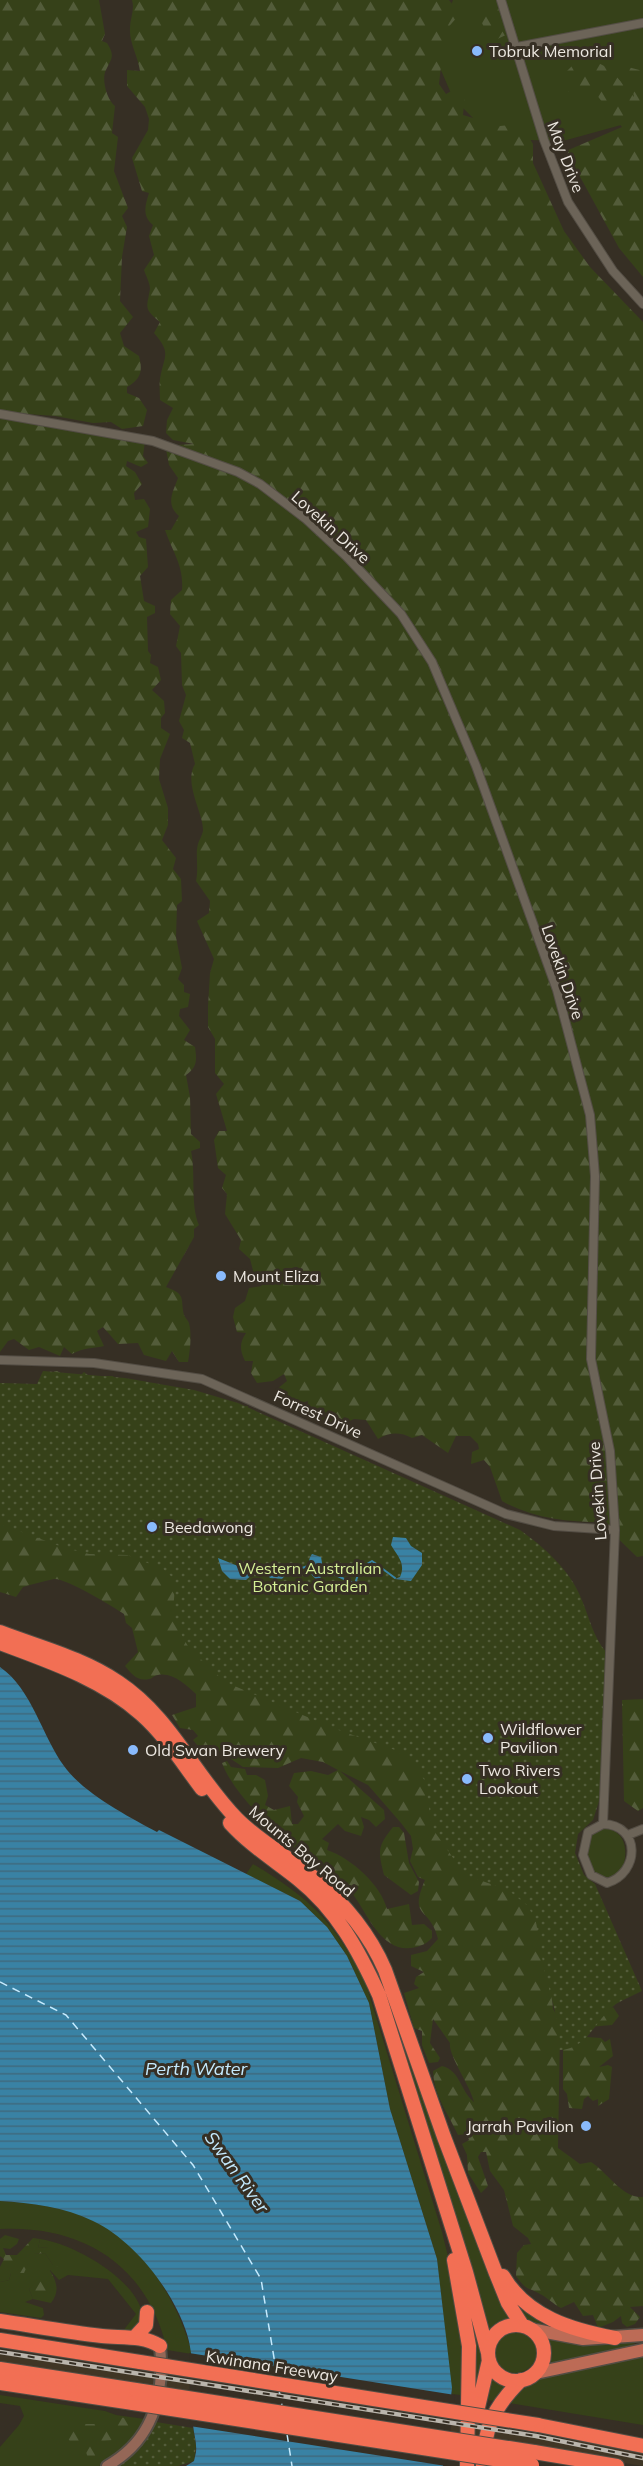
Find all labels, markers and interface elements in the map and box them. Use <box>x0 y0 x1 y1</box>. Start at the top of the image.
place label: Tobruk Memorial <box>489 41 612 61</box>
marker: Tobruk Memorial <box>470 44 484 58</box>
street label: May Drive <box>543 119 589 195</box>
street label: Lovekin Drive <box>288 486 374 568</box>
street label: Lovekin Drive <box>537 922 589 1022</box>
place label: Mount Eliza <box>233 1266 319 1286</box>
marker: Mount Eliza <box>214 1269 228 1283</box>
street label: Forrest Drive <box>271 1386 365 1442</box>
street label: Lovekin Drive <box>584 1441 610 1541</box>
place label: Beedawong <box>164 1517 253 1537</box>
marker: Beedawong <box>145 1520 159 1534</box>
park label: Western Australian Botanic Garden <box>238 1558 382 1596</box>
place label: Wildflower Pavilion <box>500 1719 582 1757</box>
marker: Wildflower Pavilion <box>481 1731 495 1745</box>
place label: Old Swan Brewery <box>145 1740 285 1760</box>
marker: Old Swan Brewery <box>126 1743 140 1757</box>
place label: Two Rivers Lookout <box>479 1760 560 1798</box>
marker: Two Rivers Lookout <box>460 1772 474 1786</box>
street label: Mounts Bay Road <box>245 1801 359 1901</box>
water label: Perth Water <box>145 2057 248 2080</box>
place label: Jarrah Pavilion <box>466 2116 574 2136</box>
marker: Jarrah Pavilion <box>579 2119 593 2133</box>
water label: Swan River <box>200 2127 275 2218</box>
street label: Kwinana Freeway <box>205 2346 340 2386</box>

